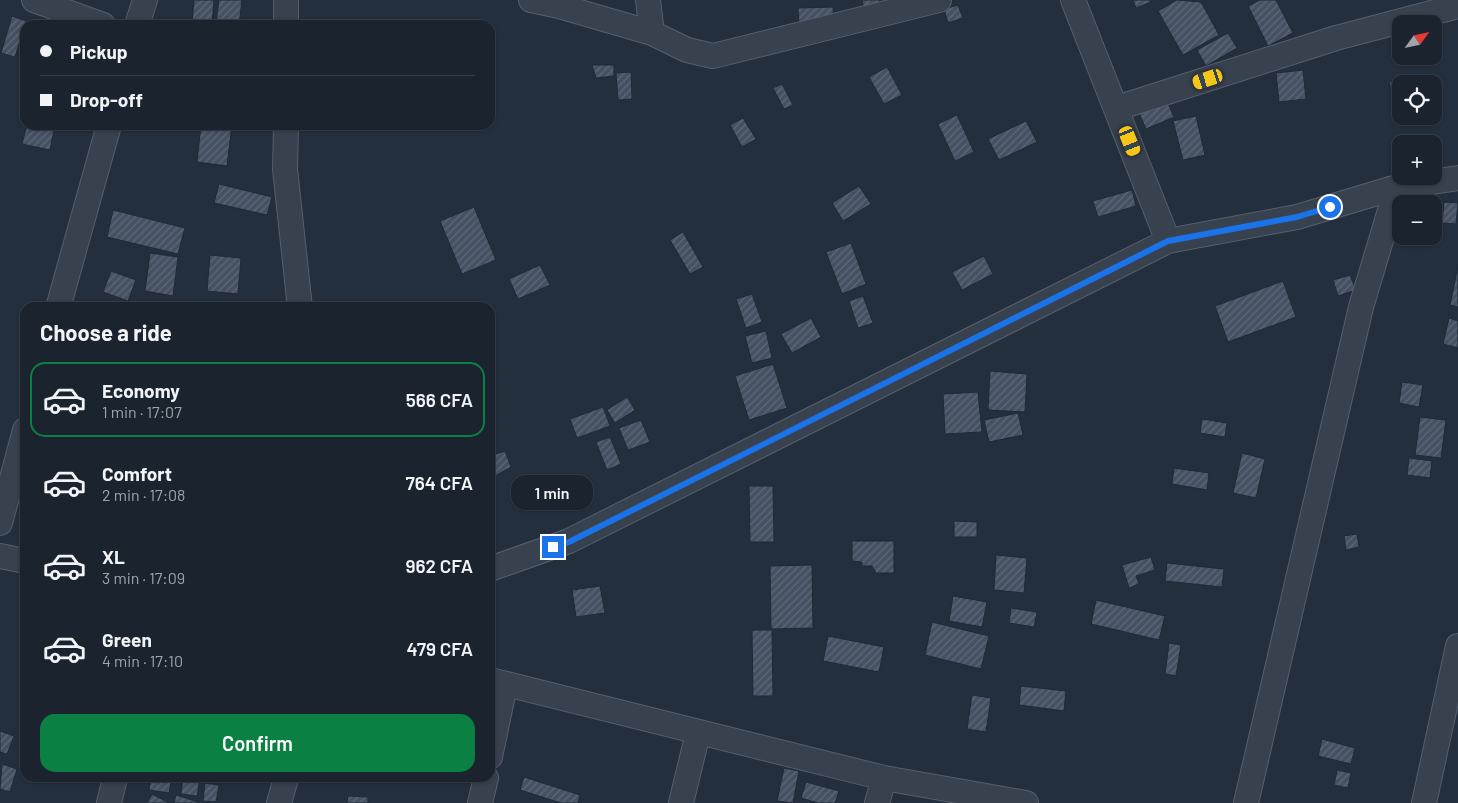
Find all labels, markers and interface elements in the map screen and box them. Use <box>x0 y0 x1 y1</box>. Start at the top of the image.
north arrow <box>1392 15 1442 65</box>
map controls <box>1392 15 1442 245</box>
text: Pickup <box>70 40 128 63</box>
car <box>1191 67 1224 91</box>
button: locate <box>1392 75 1442 125</box>
text: Drop-off <box>70 88 143 111</box>
car <box>1117 124 1142 158</box>
button: + <box>1392 135 1442 185</box>
button: − <box>1392 195 1442 245</box>
route start <box>1319 196 1341 218</box>
text: Choose a ride <box>40 319 172 345</box>
icon: car <box>42 377 87 422</box>
text: Economy <box>102 379 180 402</box>
text: 566 CFA <box>406 388 473 411</box>
text: 1 min · 17:07 <box>102 402 182 421</box>
icon: car <box>42 460 87 505</box>
text: Comfort <box>102 462 172 485</box>
text: 764 CFA <box>405 471 473 494</box>
callout: 1 min <box>512 474 594 510</box>
text: 1 min <box>535 483 569 502</box>
text: 2 min · 17:08 <box>102 485 185 504</box>
route end <box>542 536 564 558</box>
icon: car <box>42 543 87 588</box>
text: XL <box>102 545 125 568</box>
text: 962 CFA <box>405 554 473 577</box>
text: 3 min · 17:09 <box>102 568 185 587</box>
icon: car <box>42 626 87 671</box>
text: Green <box>102 628 152 651</box>
text: 479 CFA <box>407 637 473 660</box>
text: 4 min · 17:10 <box>102 651 183 670</box>
button: Confirm <box>40 714 475 772</box>

